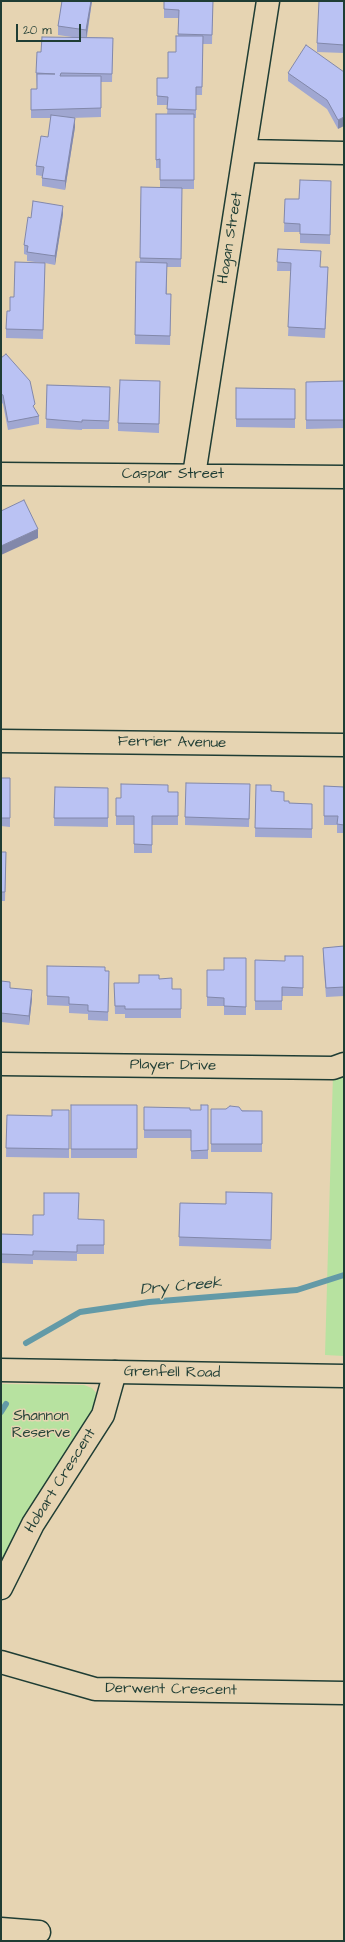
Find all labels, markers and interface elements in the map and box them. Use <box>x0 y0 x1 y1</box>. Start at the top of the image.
scale bar <box>18 16 83 42</box>
text: 20 m <box>23 22 52 39</box>
street label: Hogan Street <box>215 191 247 285</box>
street label: Caspar Street <box>122 466 224 484</box>
street label: Ferrier Avenue <box>118 733 226 753</box>
street label: Player Drive <box>130 1056 216 1076</box>
water label: Dry Creek <box>139 1274 223 1300</box>
street label: Grenfell Road <box>124 1363 220 1383</box>
park label: Shannon Reserve <box>12 1408 70 1443</box>
street label: Hobart Crescent <box>22 1426 100 1536</box>
street label: Derwent Crescent <box>105 1680 237 1700</box>

